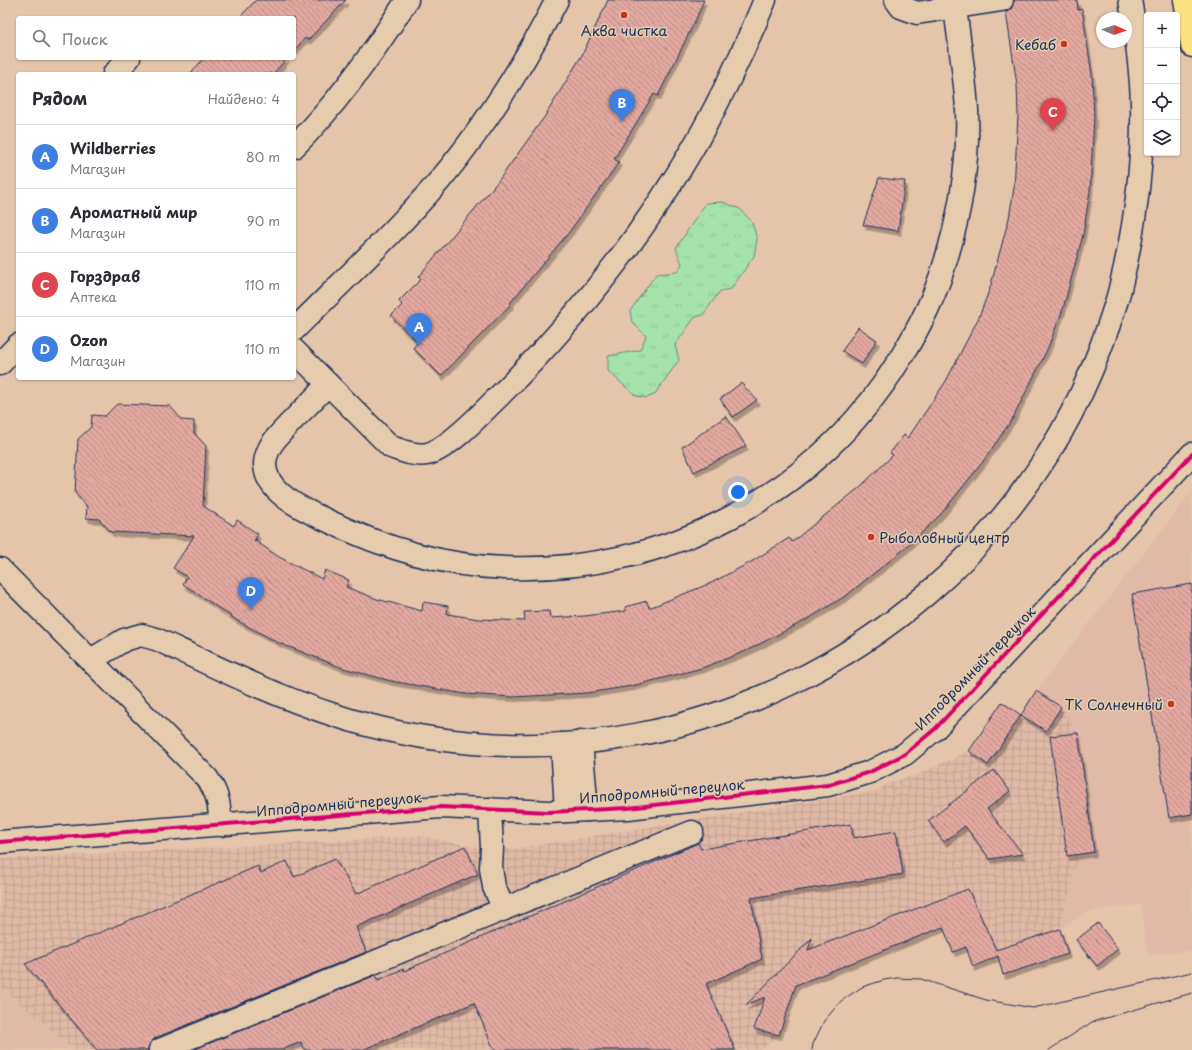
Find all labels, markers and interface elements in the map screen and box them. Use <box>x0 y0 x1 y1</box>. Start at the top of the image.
marker: Аква чистка <box>619 10 629 20</box>
north arrow <box>1096 12 1132 48</box>
map controls <box>1144 12 1180 156</box>
button: + <box>1144 12 1180 48</box>
search box <box>16 16 296 60</box>
place label: Аква чистка <box>581 20 667 41</box>
icon: search <box>30 27 52 49</box>
text: Поиск <box>62 27 108 50</box>
place label: Кебаб <box>1015 34 1056 55</box>
marker: Кебаб <box>1059 39 1069 49</box>
button: − <box>1144 48 1180 84</box>
button: locate <box>1144 84 1180 120</box>
text: Рядом <box>32 85 87 111</box>
text: Найдено: 4 <box>208 89 280 108</box>
pin: B <box>609 89 635 122</box>
pin: C <box>1040 98 1066 131</box>
button: layers <box>1144 120 1180 156</box>
text: Wildberries <box>70 136 156 159</box>
text: A <box>40 147 50 166</box>
text: 80 m <box>246 147 280 166</box>
text: Магазин <box>70 159 126 178</box>
text: Ароматный мир <box>70 200 198 223</box>
text: B <box>41 211 49 230</box>
text: 90 m <box>247 211 280 230</box>
text: Магазин <box>70 223 126 242</box>
text: Горздрав <box>70 264 140 287</box>
text: C <box>40 275 50 294</box>
text: 110 m <box>245 275 280 294</box>
text: Аптека <box>70 287 117 306</box>
pin: A <box>406 313 432 346</box>
text: Ozon <box>70 328 108 351</box>
text: D <box>40 339 50 358</box>
text: 110 m <box>245 339 280 358</box>
text: Магазин <box>70 351 126 370</box>
your location <box>728 482 748 502</box>
place label: Рыболовный центр <box>879 527 1010 548</box>
marker: Рыболовный центр <box>866 532 876 542</box>
pin: D <box>238 577 264 610</box>
street label: Ипподромный переулок <box>910 601 1041 735</box>
place label: ТК Солнечный <box>1064 694 1163 715</box>
marker: ТК Солнечный <box>1166 699 1176 709</box>
street label: Ипподромный переулок <box>578 773 746 809</box>
street label: Ипподромный переулок <box>255 786 423 822</box>

